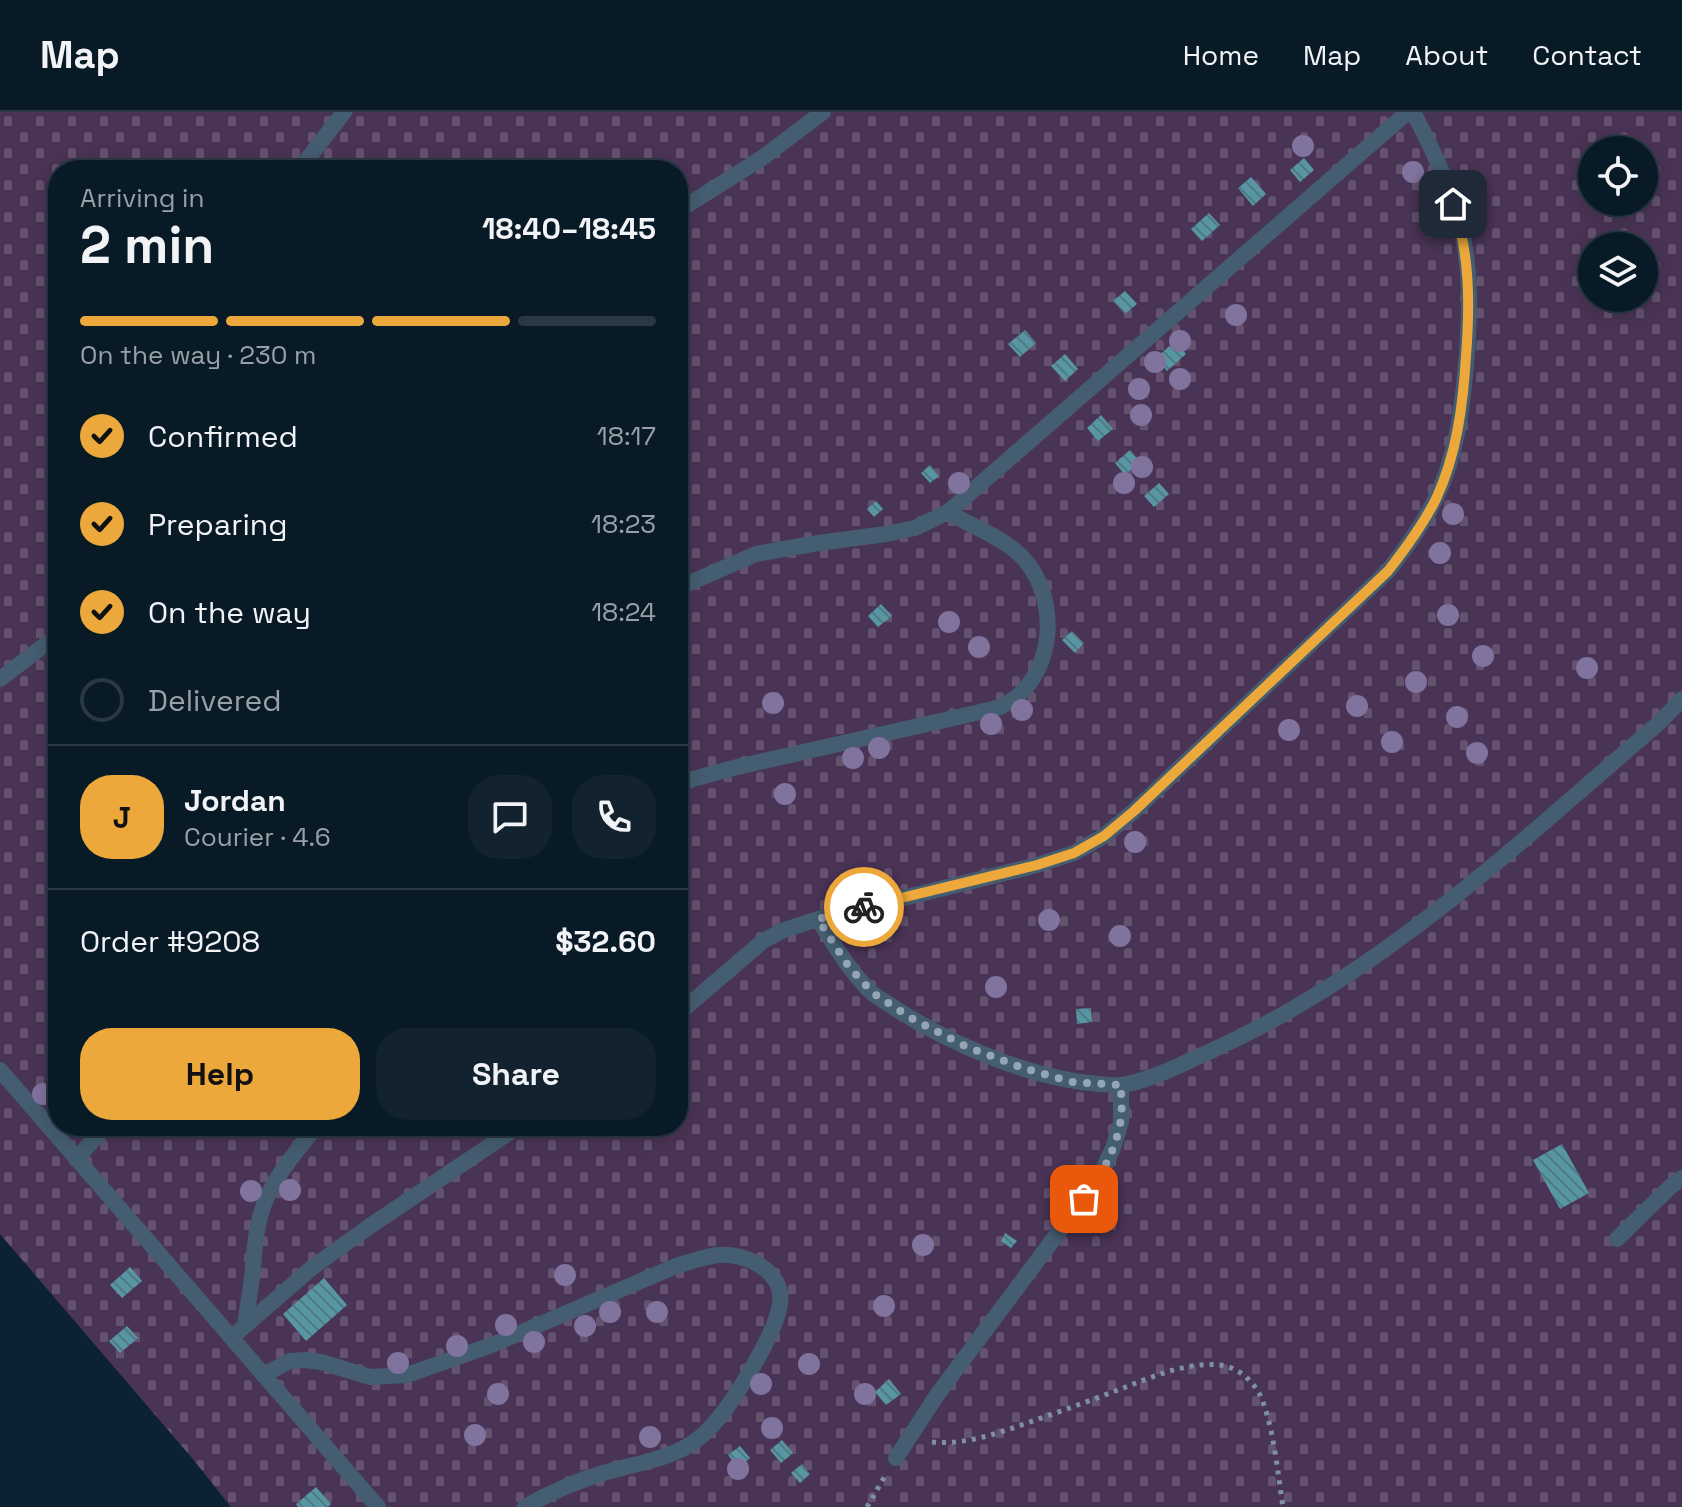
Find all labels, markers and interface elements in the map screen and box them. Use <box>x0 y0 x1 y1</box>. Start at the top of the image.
text: Map <box>40 31 120 79</box>
text: Home <box>1183 37 1259 73</box>
text: Map <box>1303 37 1361 73</box>
text: About <box>1405 37 1488 73</box>
text: Contact <box>1532 37 1642 73</box>
map controls <box>1578 136 1658 312</box>
button: locate <box>1578 136 1658 216</box>
pin <box>1419 170 1487 238</box>
text: Arriving in <box>80 181 204 215</box>
icon: home <box>1431 182 1475 226</box>
text: 18:40–18:45 <box>482 209 656 248</box>
text: 2 min <box>80 212 214 278</box>
button: layers <box>1578 232 1658 312</box>
text: On the way · 230 m <box>80 338 316 372</box>
icon: check <box>80 414 124 458</box>
text: Confirmed <box>148 417 298 456</box>
text: 18:17 <box>597 419 656 453</box>
icon: check <box>80 502 124 546</box>
text: Preparing <box>148 505 287 544</box>
text: 18:23 <box>591 507 656 541</box>
icon: check <box>80 590 124 634</box>
text: On the way <box>148 593 311 632</box>
text: 18:24 <box>591 595 656 629</box>
text: Delivered <box>148 681 282 720</box>
button: chat <box>468 775 552 859</box>
button: phone <box>572 775 656 859</box>
text: Jordan <box>184 781 286 820</box>
text: J <box>113 798 131 837</box>
text: Courier · 4.6 <box>184 820 331 854</box>
courier <box>824 867 904 947</box>
icon: bike <box>842 885 886 929</box>
text: Order #9208 <box>80 922 260 961</box>
text: $32.60 <box>555 922 656 961</box>
button: Help <box>80 1028 360 1120</box>
button: Share <box>376 1028 656 1120</box>
pin <box>1050 1165 1118 1233</box>
icon: bag <box>1062 1177 1106 1221</box>

